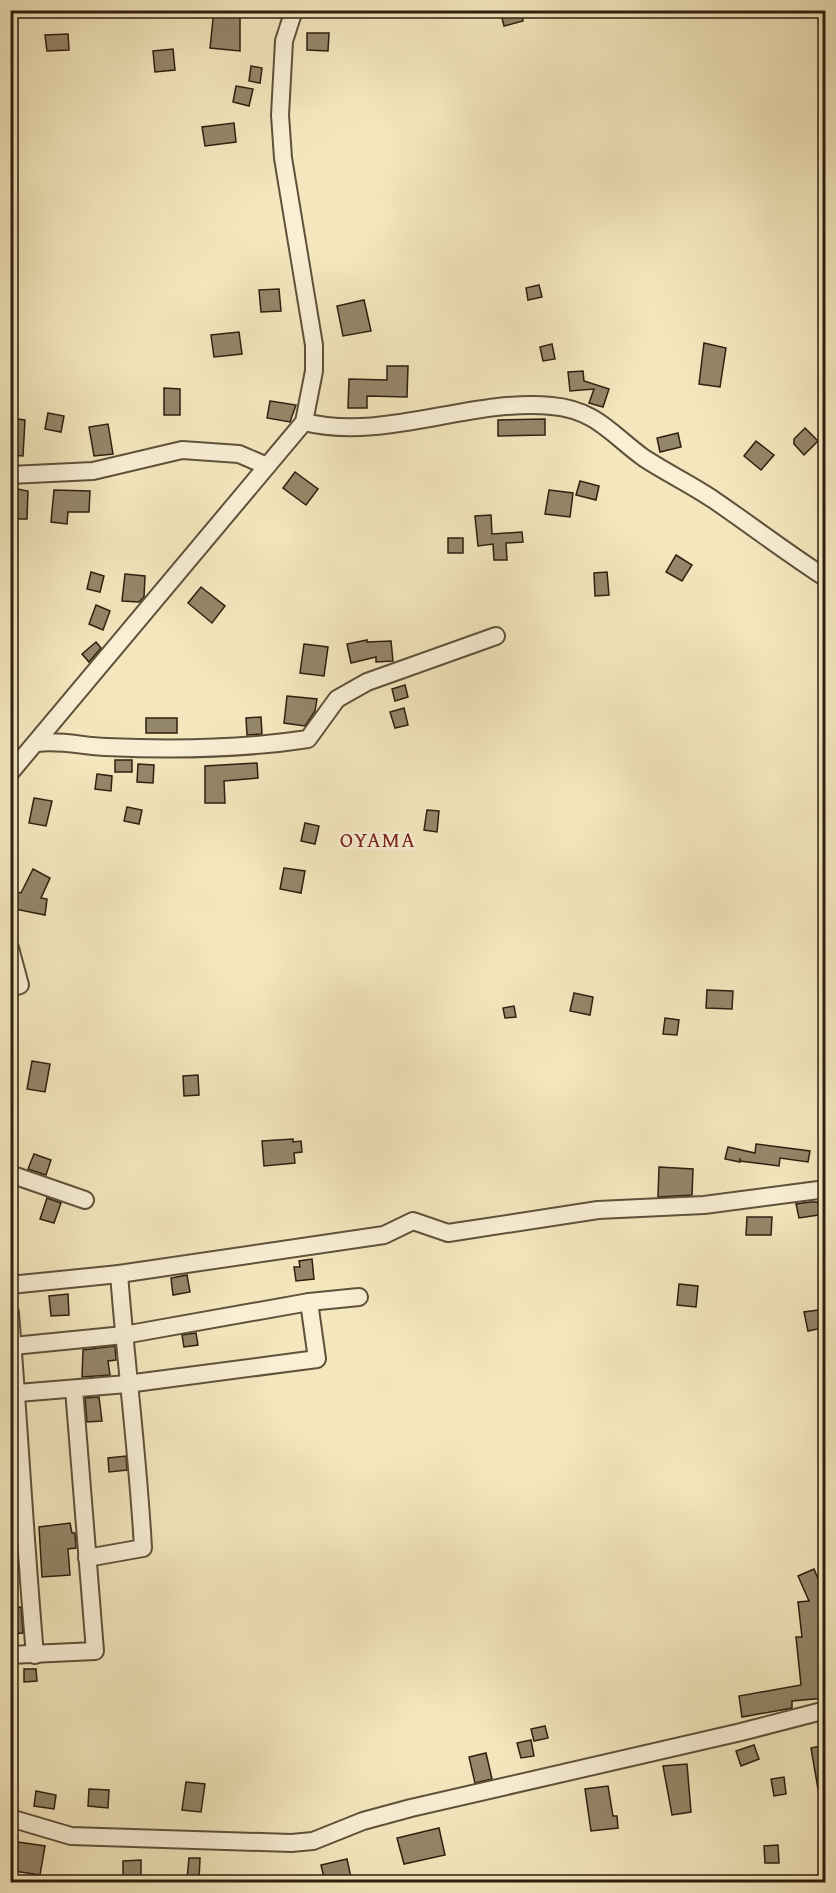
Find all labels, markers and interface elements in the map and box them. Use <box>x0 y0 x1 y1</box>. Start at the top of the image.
district label: OYAMA <box>340 823 416 855</box>

